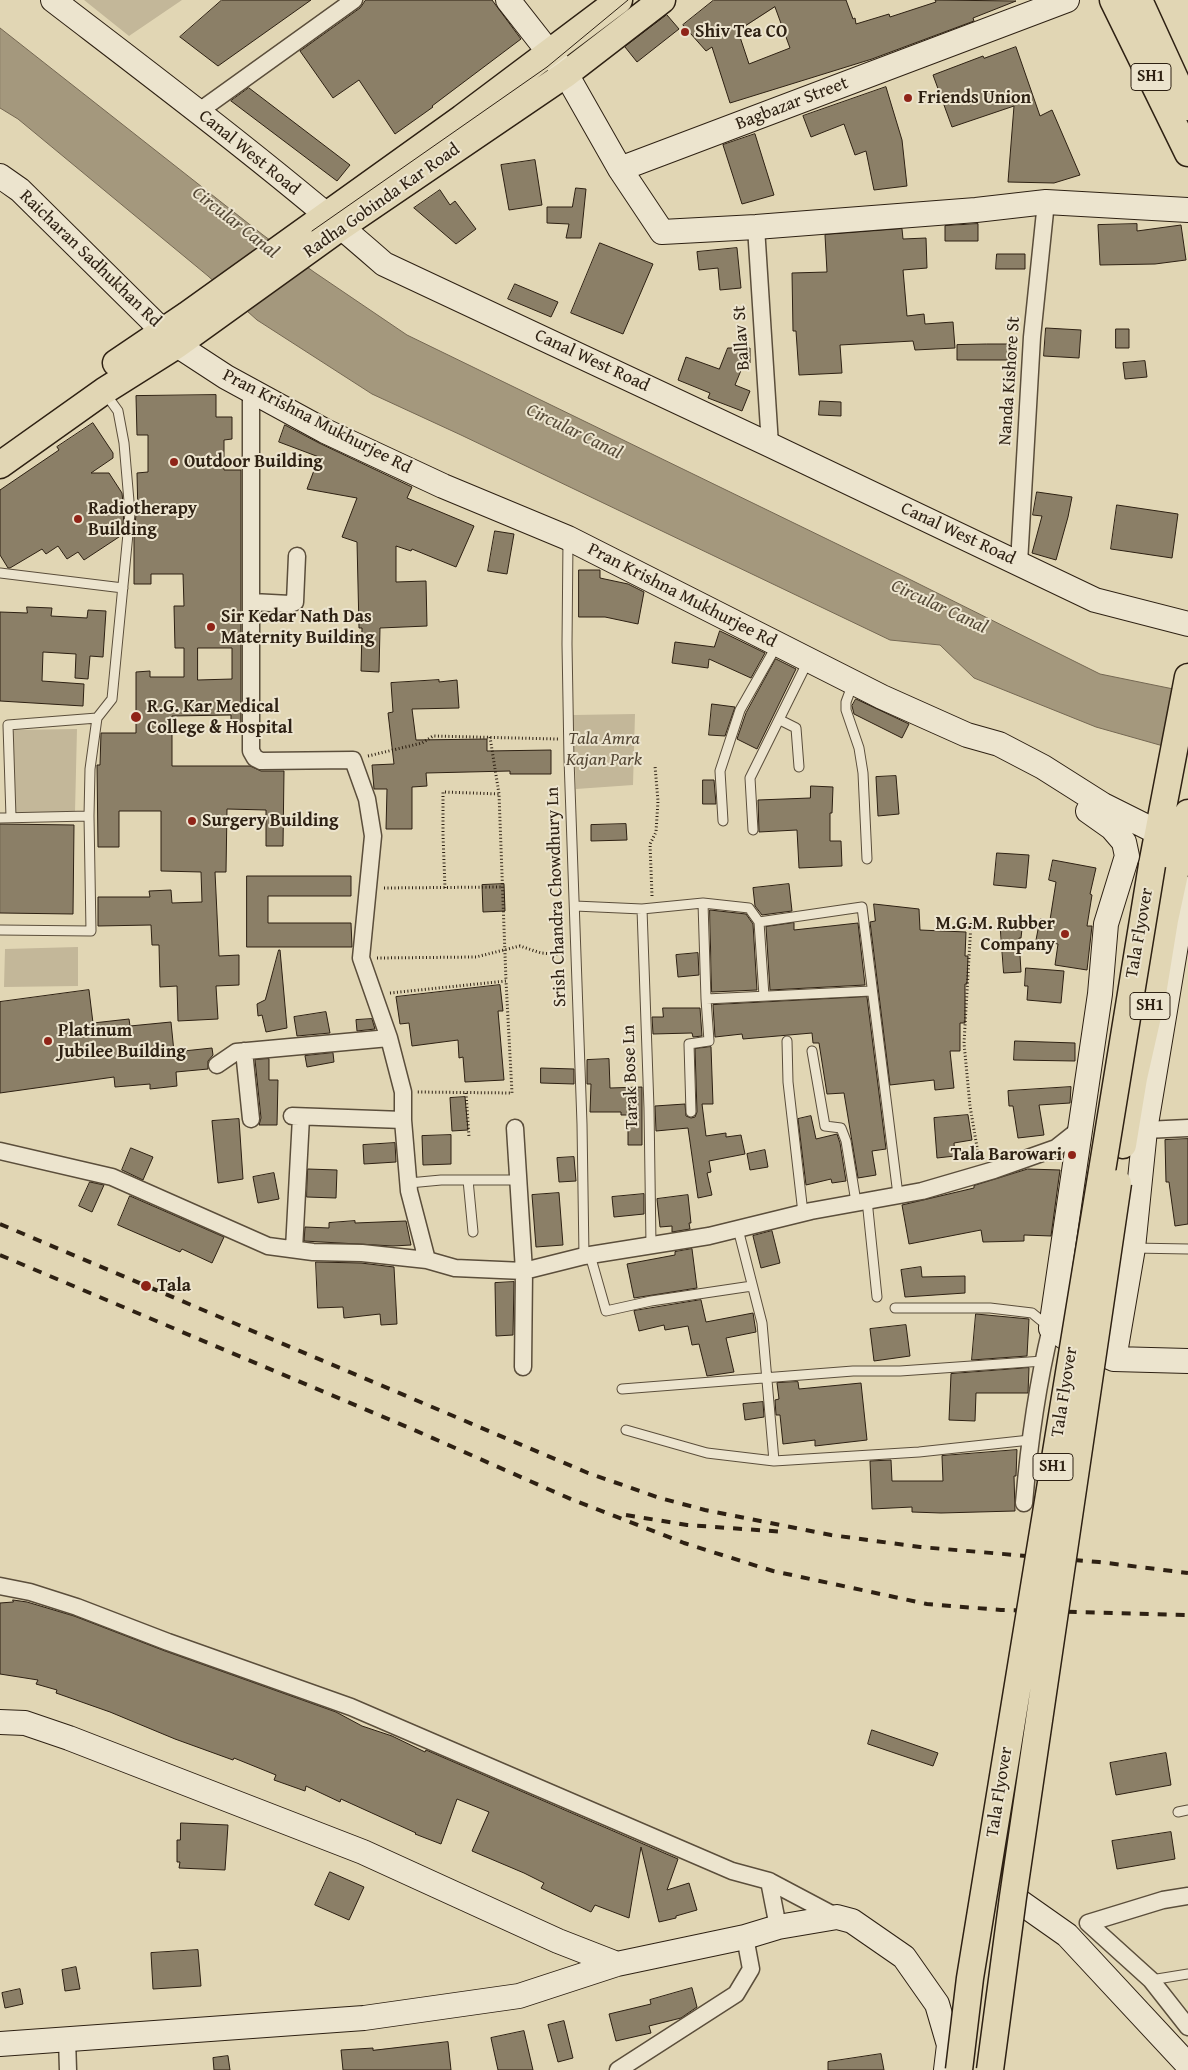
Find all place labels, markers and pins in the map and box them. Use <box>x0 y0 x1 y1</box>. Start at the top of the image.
place label: Shiv Tea CO <box>695 21 787 43</box>
marker: Shiv Tea CO <box>679 26 691 38</box>
place label: Friends Union <box>918 87 1031 109</box>
marker: Friends Union <box>902 92 914 104</box>
place label: Outdoor Building <box>184 451 323 473</box>
marker: Outdoor Building <box>168 456 180 468</box>
place label: Radiotherapy Building <box>88 498 197 540</box>
marker: Radiotherapy Building <box>72 513 84 525</box>
place label: Sir Kedar Nath Das Maternity Building <box>221 606 374 649</box>
marker: Sir Kedar Nath Das Maternity Building <box>205 621 217 633</box>
place label: R.G. Kar Medical College & Hospital <box>147 696 293 739</box>
marker: R.G. Kar Medical College & Hospital <box>129 710 143 724</box>
place label: Surgery Building <box>202 810 338 832</box>
marker: Surgery Building <box>186 815 198 827</box>
place label: M.G.M. Rubber Company <box>936 913 1055 956</box>
marker: M.G.M. Rubber Company <box>1059 928 1071 940</box>
place label: Platinum Jubilee Building <box>58 1020 186 1062</box>
marker: Platinum Jubilee Building <box>42 1035 54 1047</box>
place label: Tala Barowari <box>951 1144 1062 1166</box>
marker: Tala Barowari <box>1066 1149 1078 1161</box>
place label: Tala <box>157 1275 191 1297</box>
marker: Tala <box>139 1279 153 1293</box>

